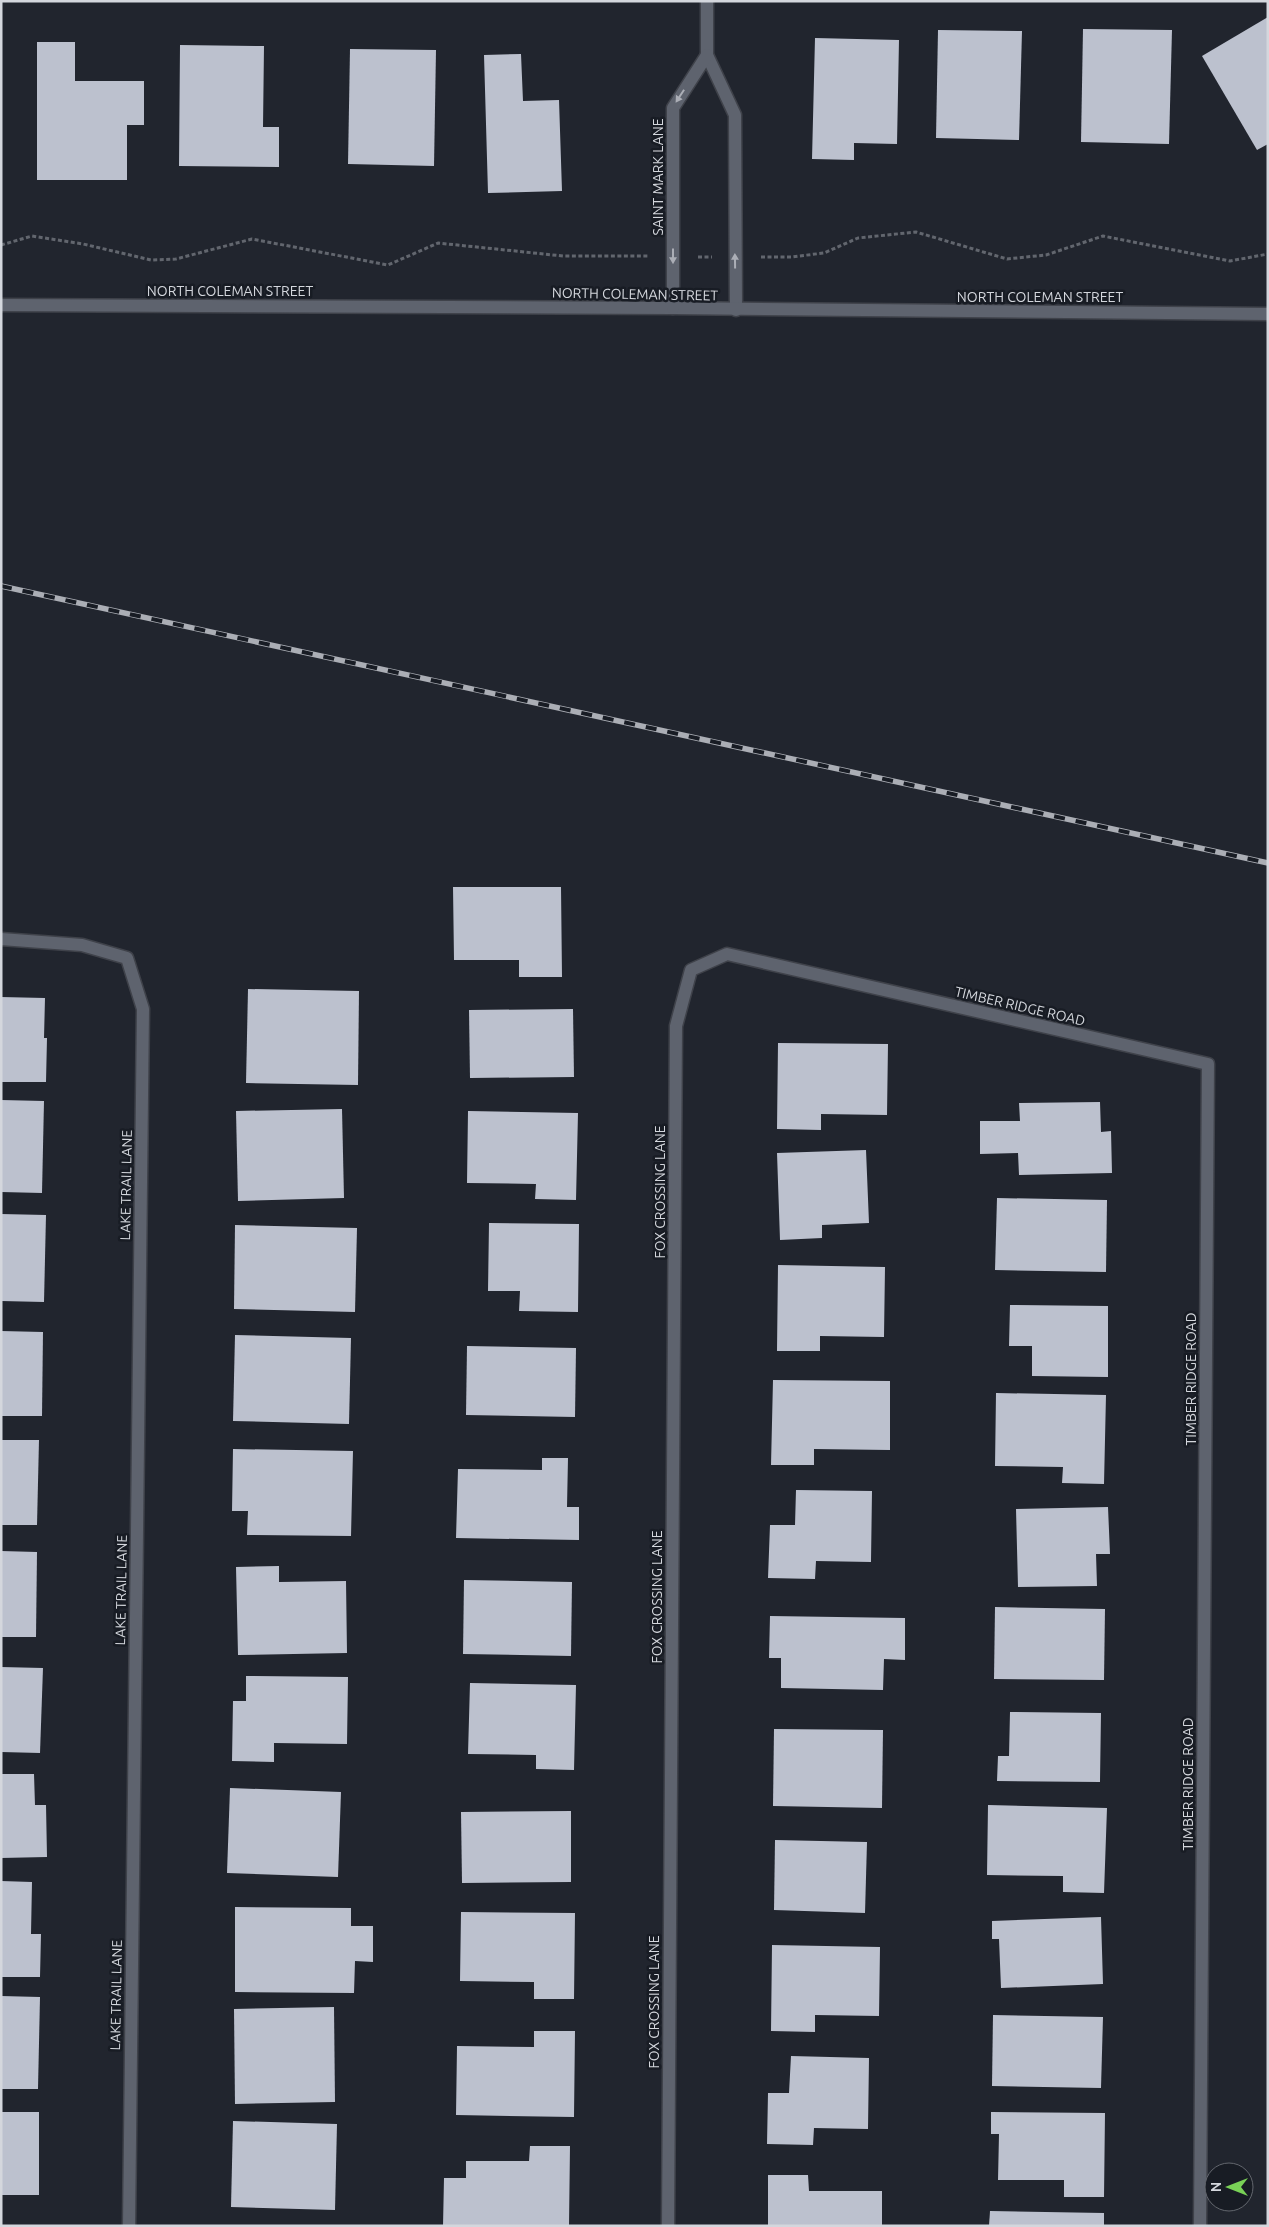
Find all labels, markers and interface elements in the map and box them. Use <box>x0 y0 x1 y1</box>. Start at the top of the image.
one-way arrow <box>676 89 685 102</box>
street label: SAINT MARK LANE <box>650 118 666 236</box>
one-way arrow <box>669 248 677 264</box>
one-way arrow <box>731 253 739 269</box>
street label: NORTH COLEMAN STREET <box>147 283 313 299</box>
street label: NORTH COLEMAN STREET <box>552 285 719 303</box>
street label: NORTH COLEMAN STREET <box>957 289 1123 305</box>
street label: TIMBER RIDGE ROAD <box>953 983 1087 1029</box>
street label: FOX CROSSING LANE <box>652 1125 668 1259</box>
street label: LAKE TRAIL LANE <box>117 1129 135 1240</box>
street label: TIMBER RIDGE ROAD <box>1183 1312 1199 1446</box>
street label: FOX CROSSING LANE <box>649 1530 665 1664</box>
street label: LAKE TRAIL LANE <box>112 1534 130 1645</box>
street label: TIMBER RIDGE ROAD <box>1180 1717 1196 1851</box>
street label: FOX CROSSING LANE <box>646 1935 662 2069</box>
street label: LAKE TRAIL LANE <box>107 1939 125 2050</box>
north arrow <box>1204 2162 1254 2212</box>
text: N <box>1208 2182 1224 2192</box>

